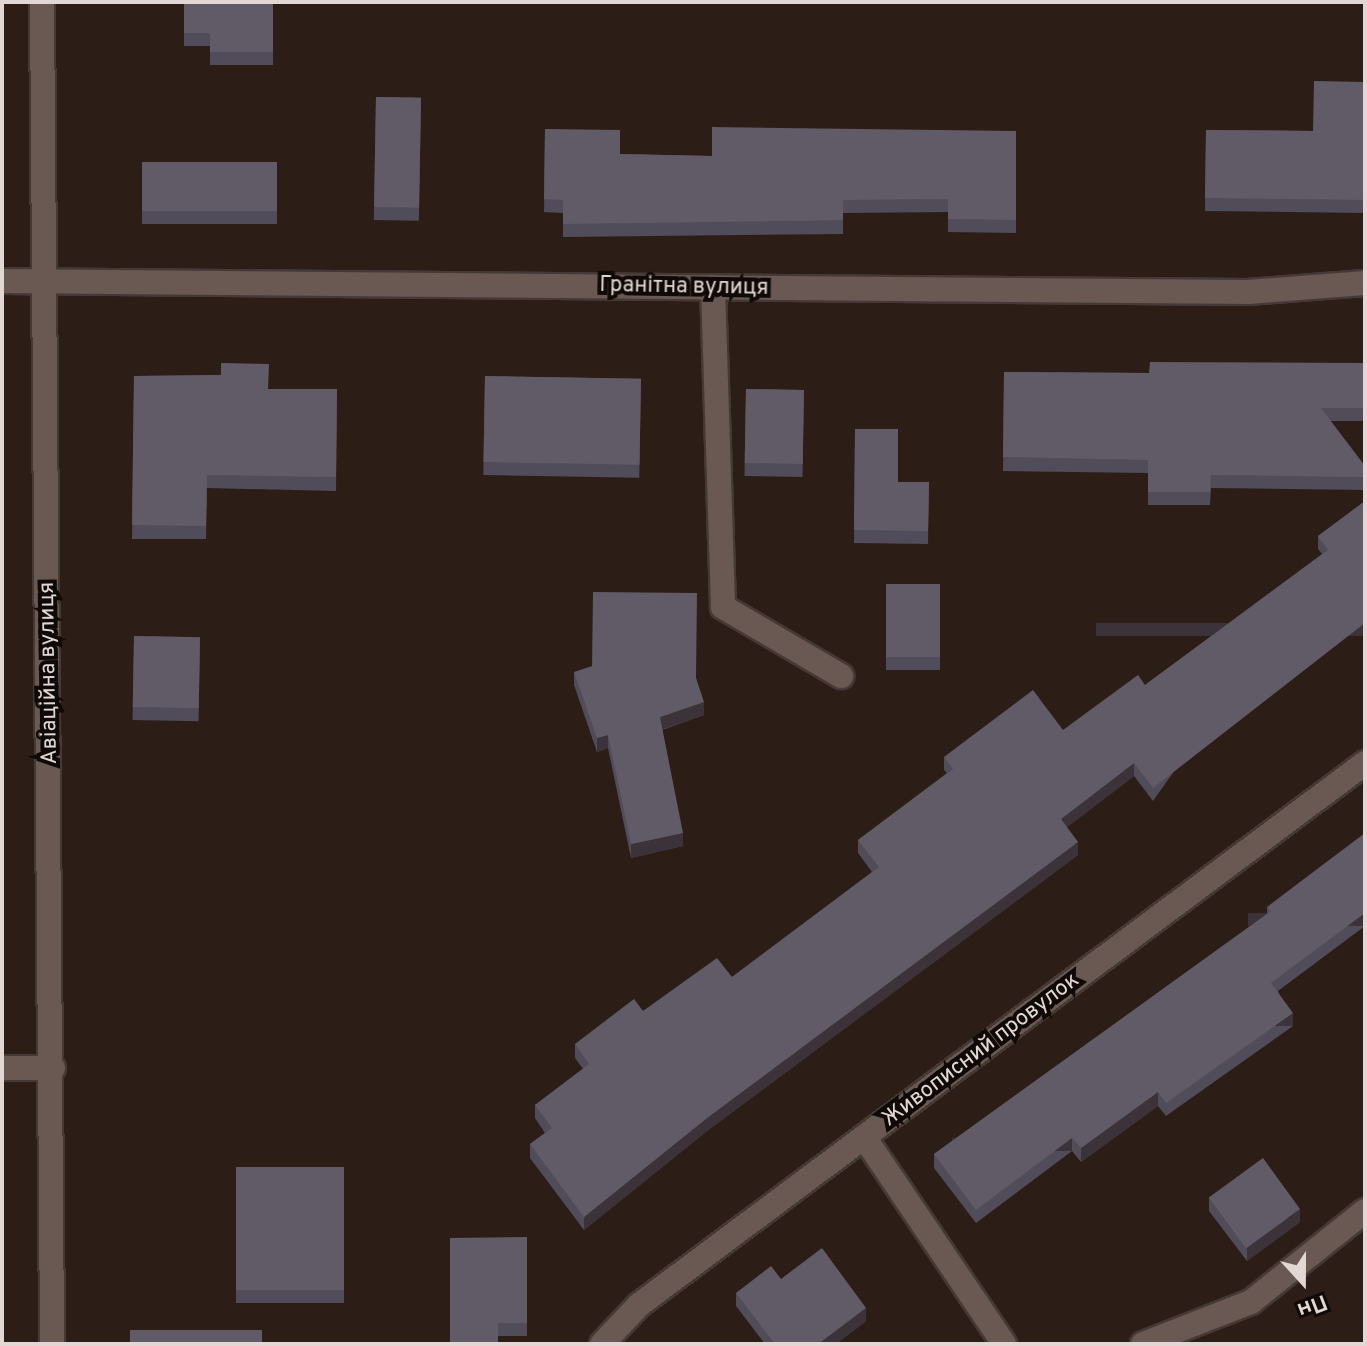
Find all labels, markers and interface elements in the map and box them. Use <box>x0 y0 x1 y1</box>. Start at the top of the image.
street label: Гранітна вулиця <box>599 272 769 302</box>
street label: Авіаційна вулиця <box>34 582 64 764</box>
street label: Живописний провулок <box>877 967 1085 1133</box>
north arrow <box>1263 1242 1343 1322</box>
text: Пн <box>1293 1287 1330 1323</box>

